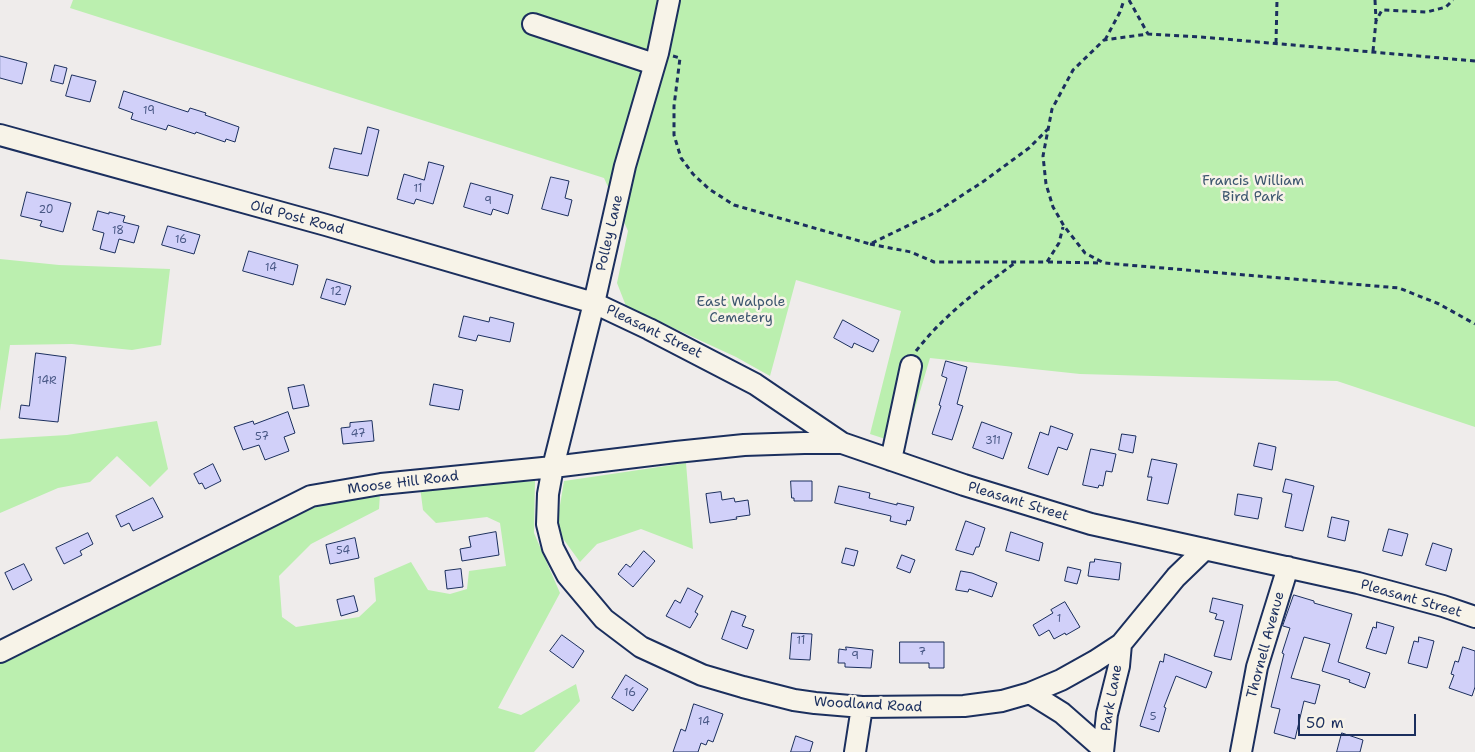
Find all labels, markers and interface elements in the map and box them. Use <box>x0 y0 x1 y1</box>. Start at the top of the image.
house number: 19 <box>143 104 155 118</box>
park label: Francis William Bird Park <box>1202 173 1304 206</box>
house number: 11 <box>414 182 422 196</box>
street label: Polley Lane <box>593 193 627 273</box>
house number: 9 <box>484 194 492 208</box>
street label: Old Post Road <box>248 197 346 239</box>
house number: 20 <box>38 203 54 217</box>
house number: 18 <box>112 224 124 238</box>
house number: 16 <box>175 233 187 247</box>
house number: 14 <box>265 261 277 275</box>
house number: 12 <box>330 285 342 299</box>
park label: East Walpole Cemetery <box>697 294 785 326</box>
street label: Pleasant Street <box>603 302 705 362</box>
house number: 14R <box>37 374 57 388</box>
house number: 47 <box>351 427 365 441</box>
house number: 57 <box>255 430 269 444</box>
house number: 311 <box>985 434 1001 448</box>
street label: Moose Hill Road <box>346 468 460 498</box>
street label: Pleasant Street <box>965 479 1071 525</box>
house number: 54 <box>336 544 350 558</box>
street label: Pleasant Street <box>1358 576 1464 622</box>
street label: Thornell Avenue <box>1244 590 1288 700</box>
house number: 1 <box>1057 612 1061 626</box>
house number: 11 <box>797 634 805 648</box>
house number: 7 <box>918 645 926 659</box>
house number: 9 <box>851 649 859 663</box>
street label: Park Lane <box>1098 663 1126 733</box>
house number: 16 <box>624 686 636 700</box>
street label: Woodland Road <box>813 694 923 716</box>
scale bar <box>1300 704 1418 736</box>
house number: 5 <box>1150 710 1156 724</box>
text: 50 m <box>1306 713 1344 733</box>
house number: 14 <box>698 715 710 729</box>

